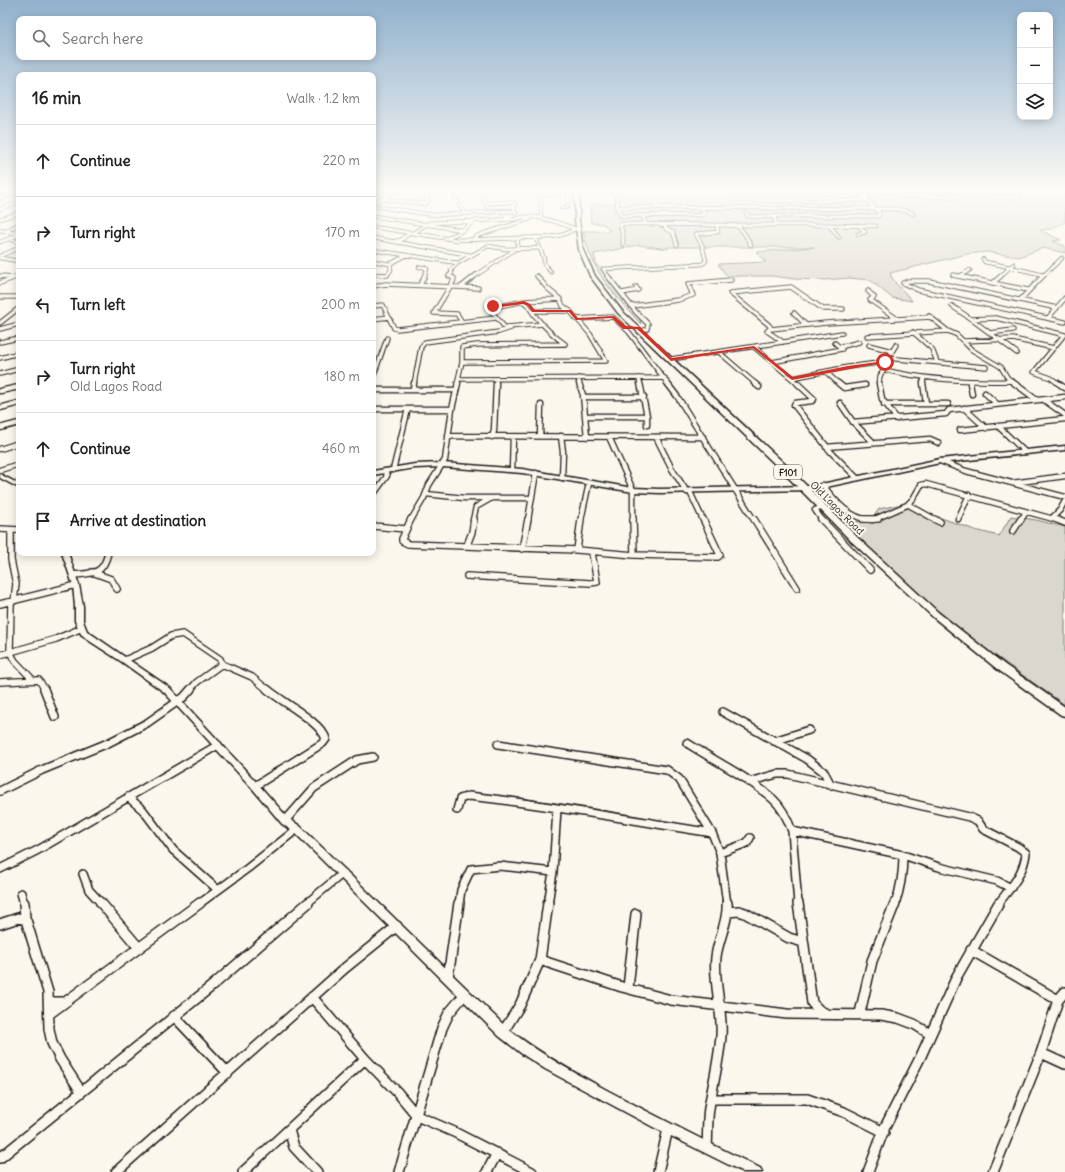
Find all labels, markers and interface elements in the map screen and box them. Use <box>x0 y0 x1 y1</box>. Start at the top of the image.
map controls <box>1017 12 1053 120</box>
button: + <box>1017 12 1053 48</box>
search box <box>16 16 376 60</box>
icon: search <box>30 27 52 49</box>
text: Search here <box>62 29 143 48</box>
button: − <box>1017 48 1053 84</box>
button: layers <box>1017 84 1053 120</box>
text: 16 min <box>32 87 81 109</box>
text: Walk · 1.2 km <box>286 90 360 107</box>
icon: ahead <box>32 150 54 172</box>
text: Continue <box>70 151 131 170</box>
text: 220 m <box>323 152 360 169</box>
icon: right <box>32 222 54 244</box>
text: Turn right <box>70 223 135 242</box>
text: 170 m <box>325 224 360 241</box>
icon: left <box>32 294 54 316</box>
text: Turn left <box>70 295 125 314</box>
text: 200 m <box>321 296 360 313</box>
route end <box>484 297 502 315</box>
route start <box>876 353 894 371</box>
text: Turn right <box>70 359 135 378</box>
icon: right <box>32 366 54 388</box>
text: 180 m <box>324 368 360 385</box>
text: Old Lagos Road <box>70 378 162 395</box>
icon: ahead <box>32 438 54 460</box>
text: Continue <box>70 439 131 458</box>
text: 460 m <box>322 440 360 457</box>
road number: F101 <box>774 465 802 479</box>
street label: Old Lagos Road <box>807 478 867 538</box>
icon: arrive <box>32 510 54 532</box>
text: Arrive at destination <box>70 511 206 530</box>

